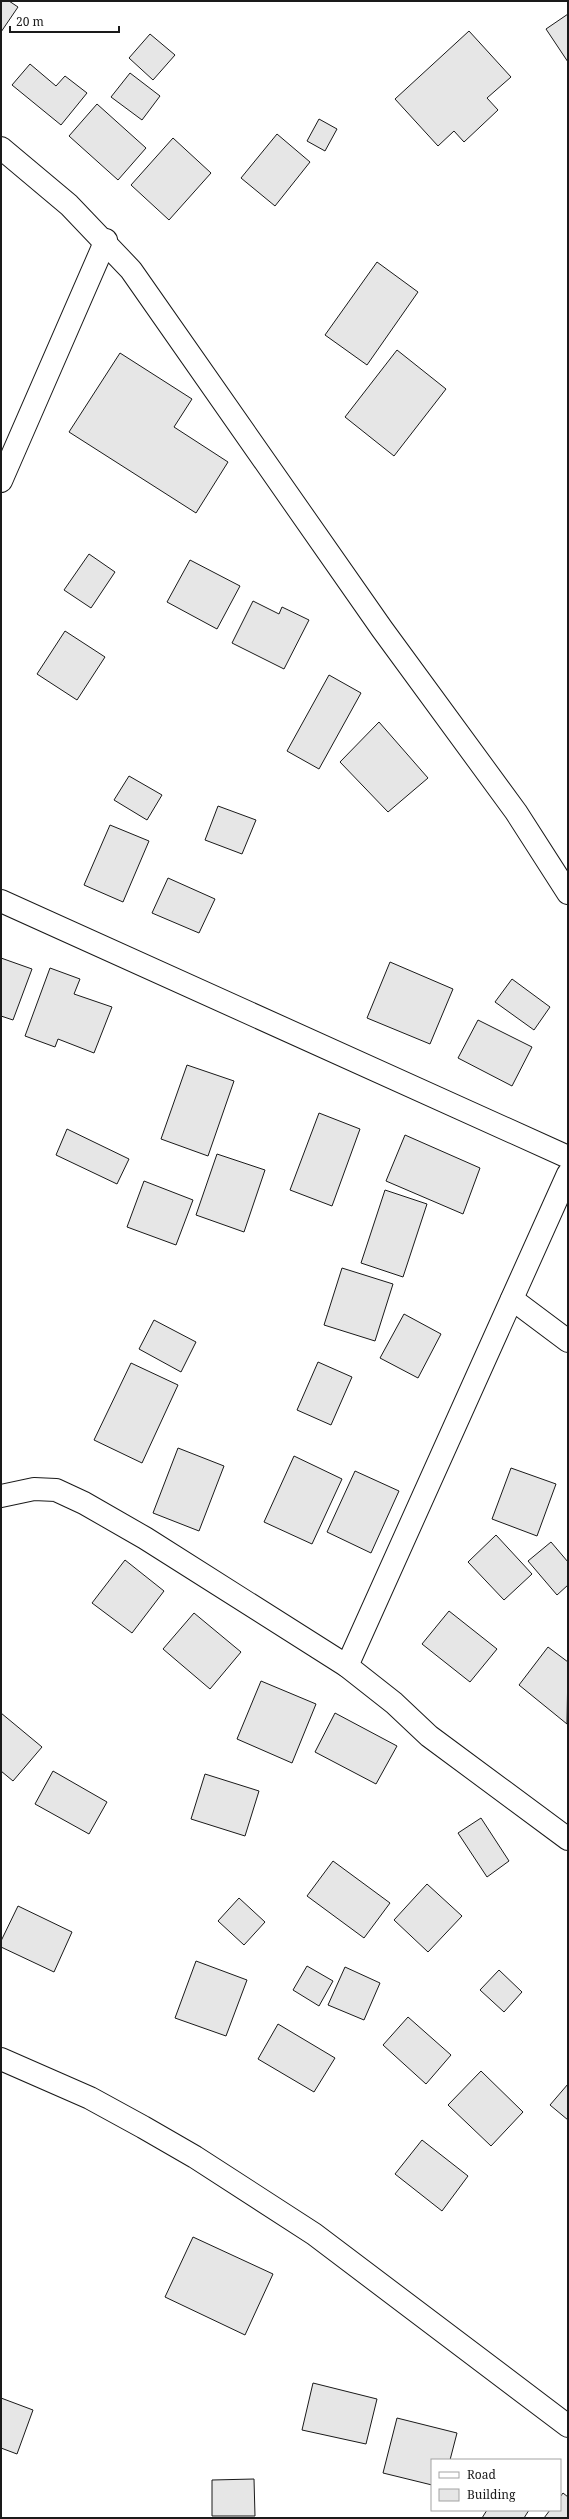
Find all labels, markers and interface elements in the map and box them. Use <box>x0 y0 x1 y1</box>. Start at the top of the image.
scale bar <box>10 8 119 34</box>
text: 20 m <box>16 13 44 30</box>
legend <box>431 2459 561 2511</box>
text: Road <box>467 2466 497 2483</box>
text: Building <box>467 2486 516 2503</box>

